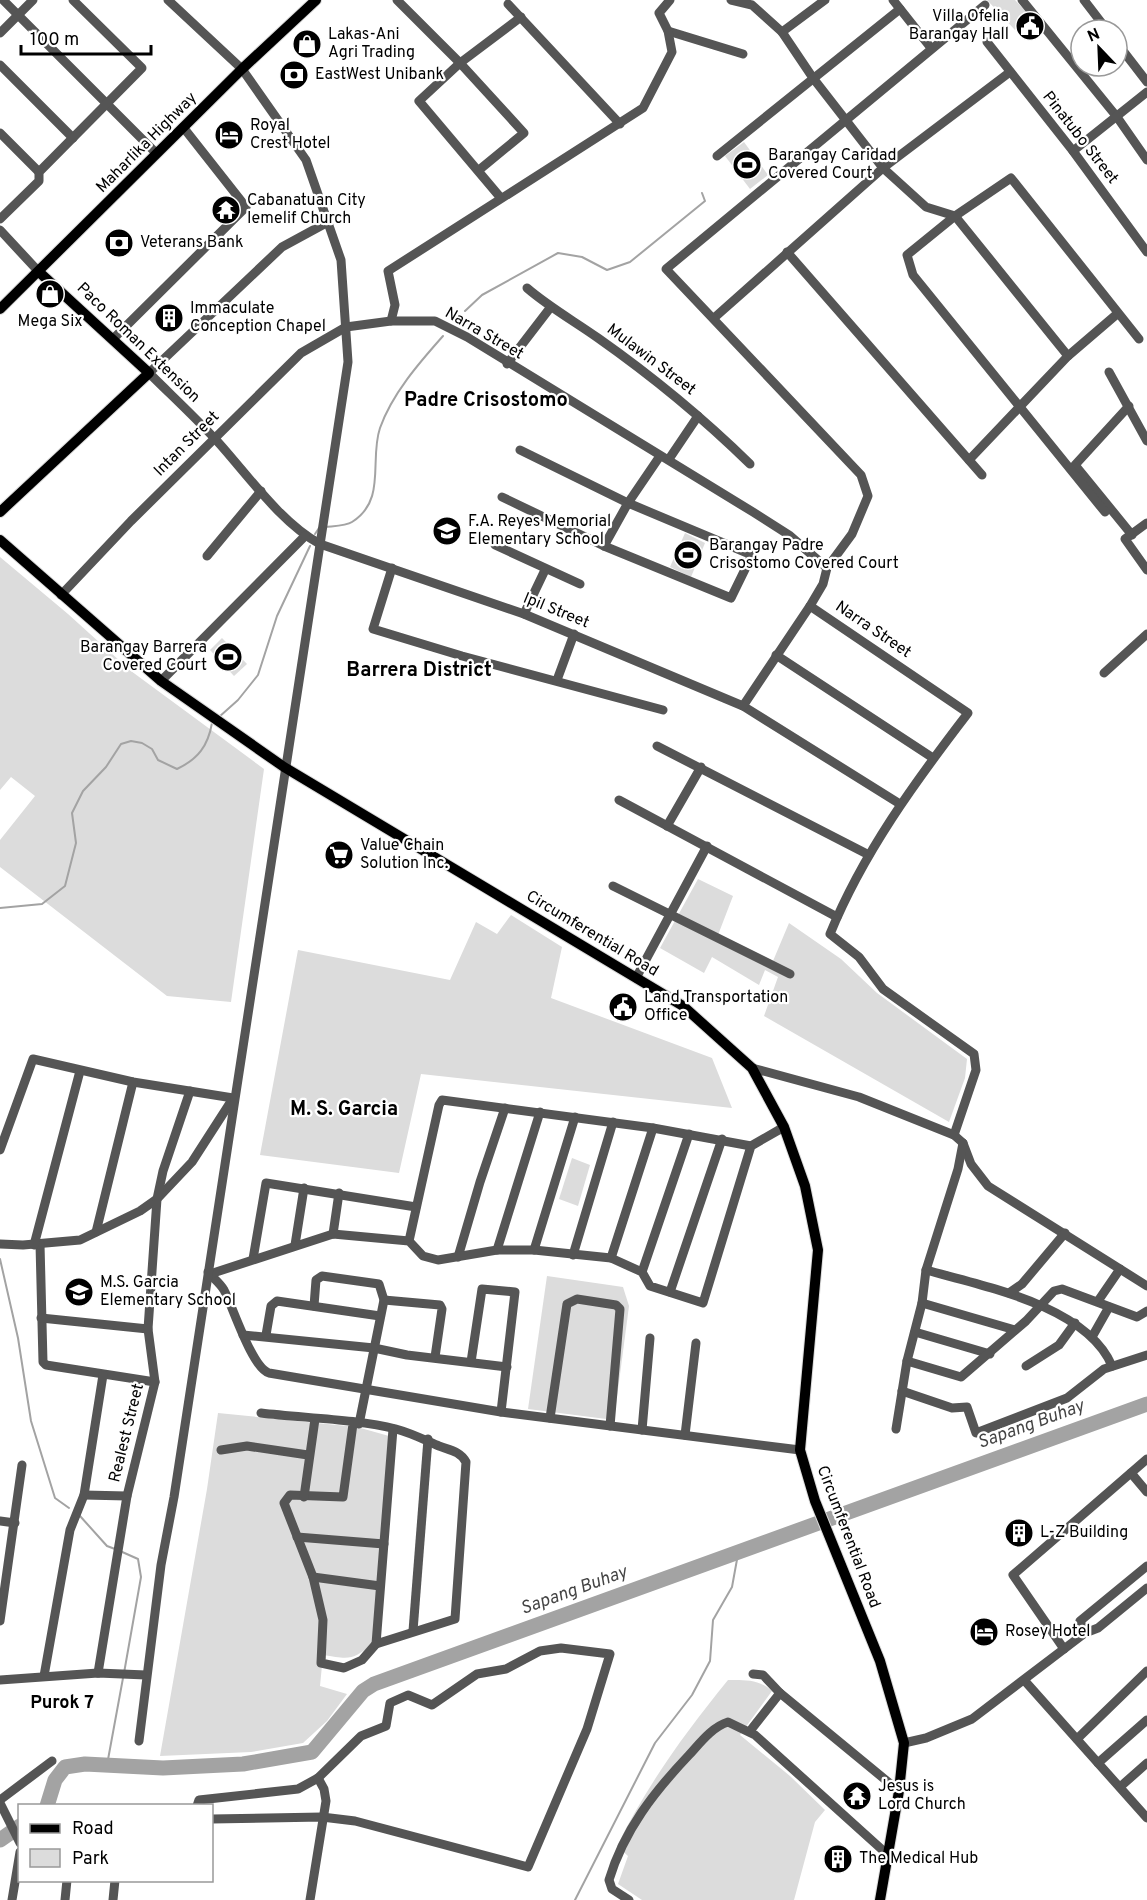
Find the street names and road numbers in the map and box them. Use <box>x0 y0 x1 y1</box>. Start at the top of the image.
street label: Maharlika Highway <box>92 88 202 198</box>
street label: Pinatubo Street <box>1038 88 1122 188</box>
street label: Paco Roman Extension <box>72 279 204 407</box>
street label: Narra Street <box>441 303 527 365</box>
street label: Mulawin Street <box>602 320 700 400</box>
street label: Intan Street <box>150 407 224 481</box>
street label: Ipil Street <box>520 589 592 633</box>
street label: Narra Street <box>831 597 915 663</box>
street label: Circumferential Road <box>522 887 662 981</box>
street label: Realest Street <box>105 1382 149 1484</box>
street label: Circumferential Road <box>812 1463 884 1611</box>

